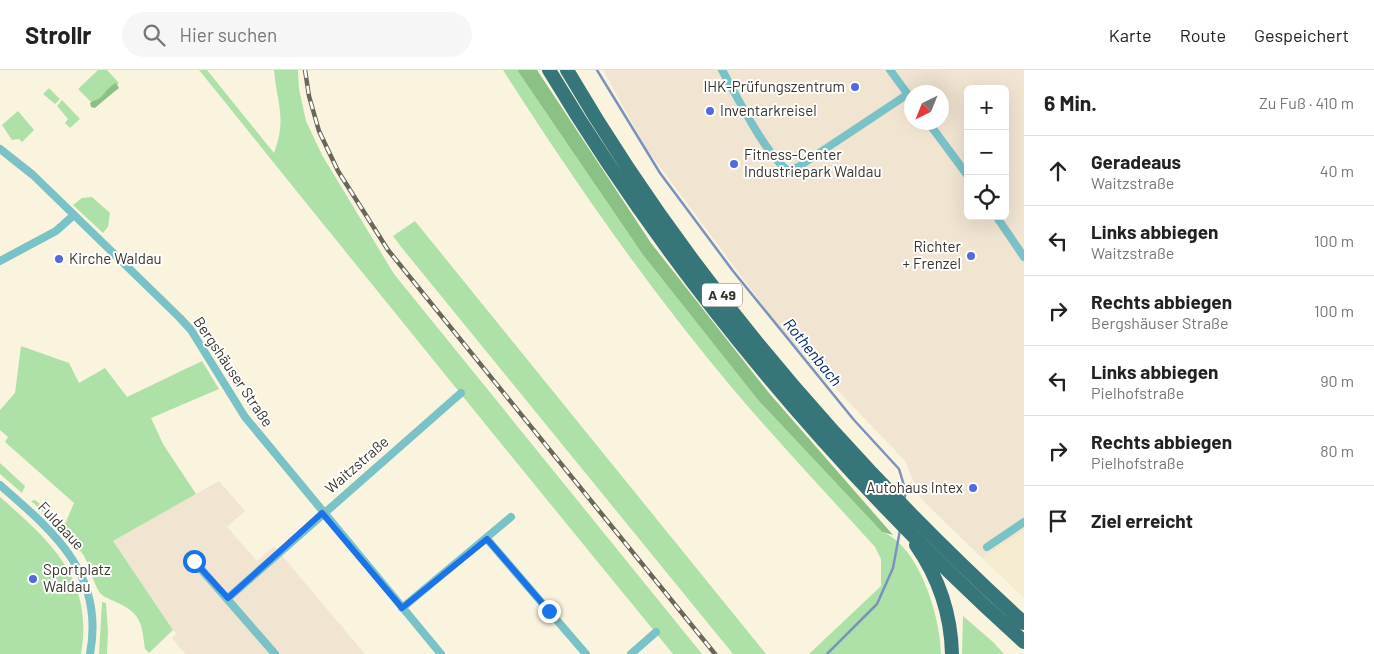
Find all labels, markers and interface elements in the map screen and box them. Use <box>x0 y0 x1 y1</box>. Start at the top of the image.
search box <box>122 12 472 57</box>
text: Strollr <box>25 20 92 49</box>
icon: search <box>140 21 168 49</box>
text: Hier suchen <box>180 23 277 46</box>
text: Karte <box>1109 24 1152 46</box>
text: Route <box>1180 24 1226 46</box>
text: Gespeichert <box>1254 24 1349 46</box>
place label: IHK-Prüfungszentrum <box>703 77 845 95</box>
marker: IHK-Prüfungszentrum <box>849 81 861 93</box>
north arrow <box>904 85 949 130</box>
map controls <box>964 85 1009 220</box>
button: + <box>964 85 1009 130</box>
text: 6 Min. <box>1044 90 1097 115</box>
text: Zu Fuß · 410 m <box>1259 93 1354 112</box>
place label: Inventarkreisel <box>720 101 817 119</box>
marker: Inventarkreisel <box>704 105 716 117</box>
button: − <box>964 130 1009 175</box>
place label: Fitness-Center Industriepark Waldau <box>744 145 881 180</box>
text: Geradeaus <box>1091 150 1181 173</box>
icon: ahead <box>1044 157 1072 185</box>
marker: Fitness-Center Industriepark Waldau <box>728 158 740 170</box>
text: 40 m <box>1320 161 1354 180</box>
text: Waitzstraße <box>1091 173 1174 192</box>
button: locate <box>964 175 1009 220</box>
text: Links abbiegen <box>1091 220 1218 243</box>
icon: left <box>1044 227 1072 255</box>
text: 100 m <box>1314 231 1354 250</box>
place label: Richter + Frenzel <box>903 237 962 272</box>
text: Waitzstraße <box>1091 243 1174 262</box>
place label: Kirche Waldau <box>69 249 162 267</box>
marker: Richter + Frenzel <box>965 250 977 262</box>
marker: Kirche Waldau <box>53 253 65 265</box>
road number: A 49 <box>702 284 742 306</box>
text: Rechts abbiegen <box>1091 290 1232 313</box>
icon: right <box>1044 297 1072 325</box>
text: 100 m <box>1314 301 1354 320</box>
street label: Bergshäuser Straße <box>190 313 277 430</box>
text: Bergshäuser Straße <box>1091 313 1229 332</box>
water label: Rothenbach <box>780 314 846 389</box>
text: Links abbiegen <box>1091 360 1218 383</box>
icon: left <box>1044 367 1072 395</box>
text: 90 m <box>1320 371 1354 390</box>
text: Pielhofstraße <box>1091 383 1184 402</box>
text: Rechts abbiegen <box>1091 430 1232 453</box>
street label: Waitzstraße <box>321 432 392 497</box>
icon: right <box>1044 437 1072 465</box>
text: 80 m <box>1320 441 1354 460</box>
text: Pielhofstraße <box>1091 453 1184 472</box>
place label: Autohaus Intex <box>866 478 963 496</box>
marker: Autohaus Intex <box>967 482 979 494</box>
street label: Fuldaaue <box>35 497 89 553</box>
icon: arrive <box>1044 507 1072 535</box>
text: Ziel erreicht <box>1091 509 1193 532</box>
route start <box>183 550 206 573</box>
place label: Sportplatz Waldau <box>43 560 111 595</box>
marker: Sportplatz Waldau <box>27 573 39 585</box>
route end <box>538 600 561 623</box>

